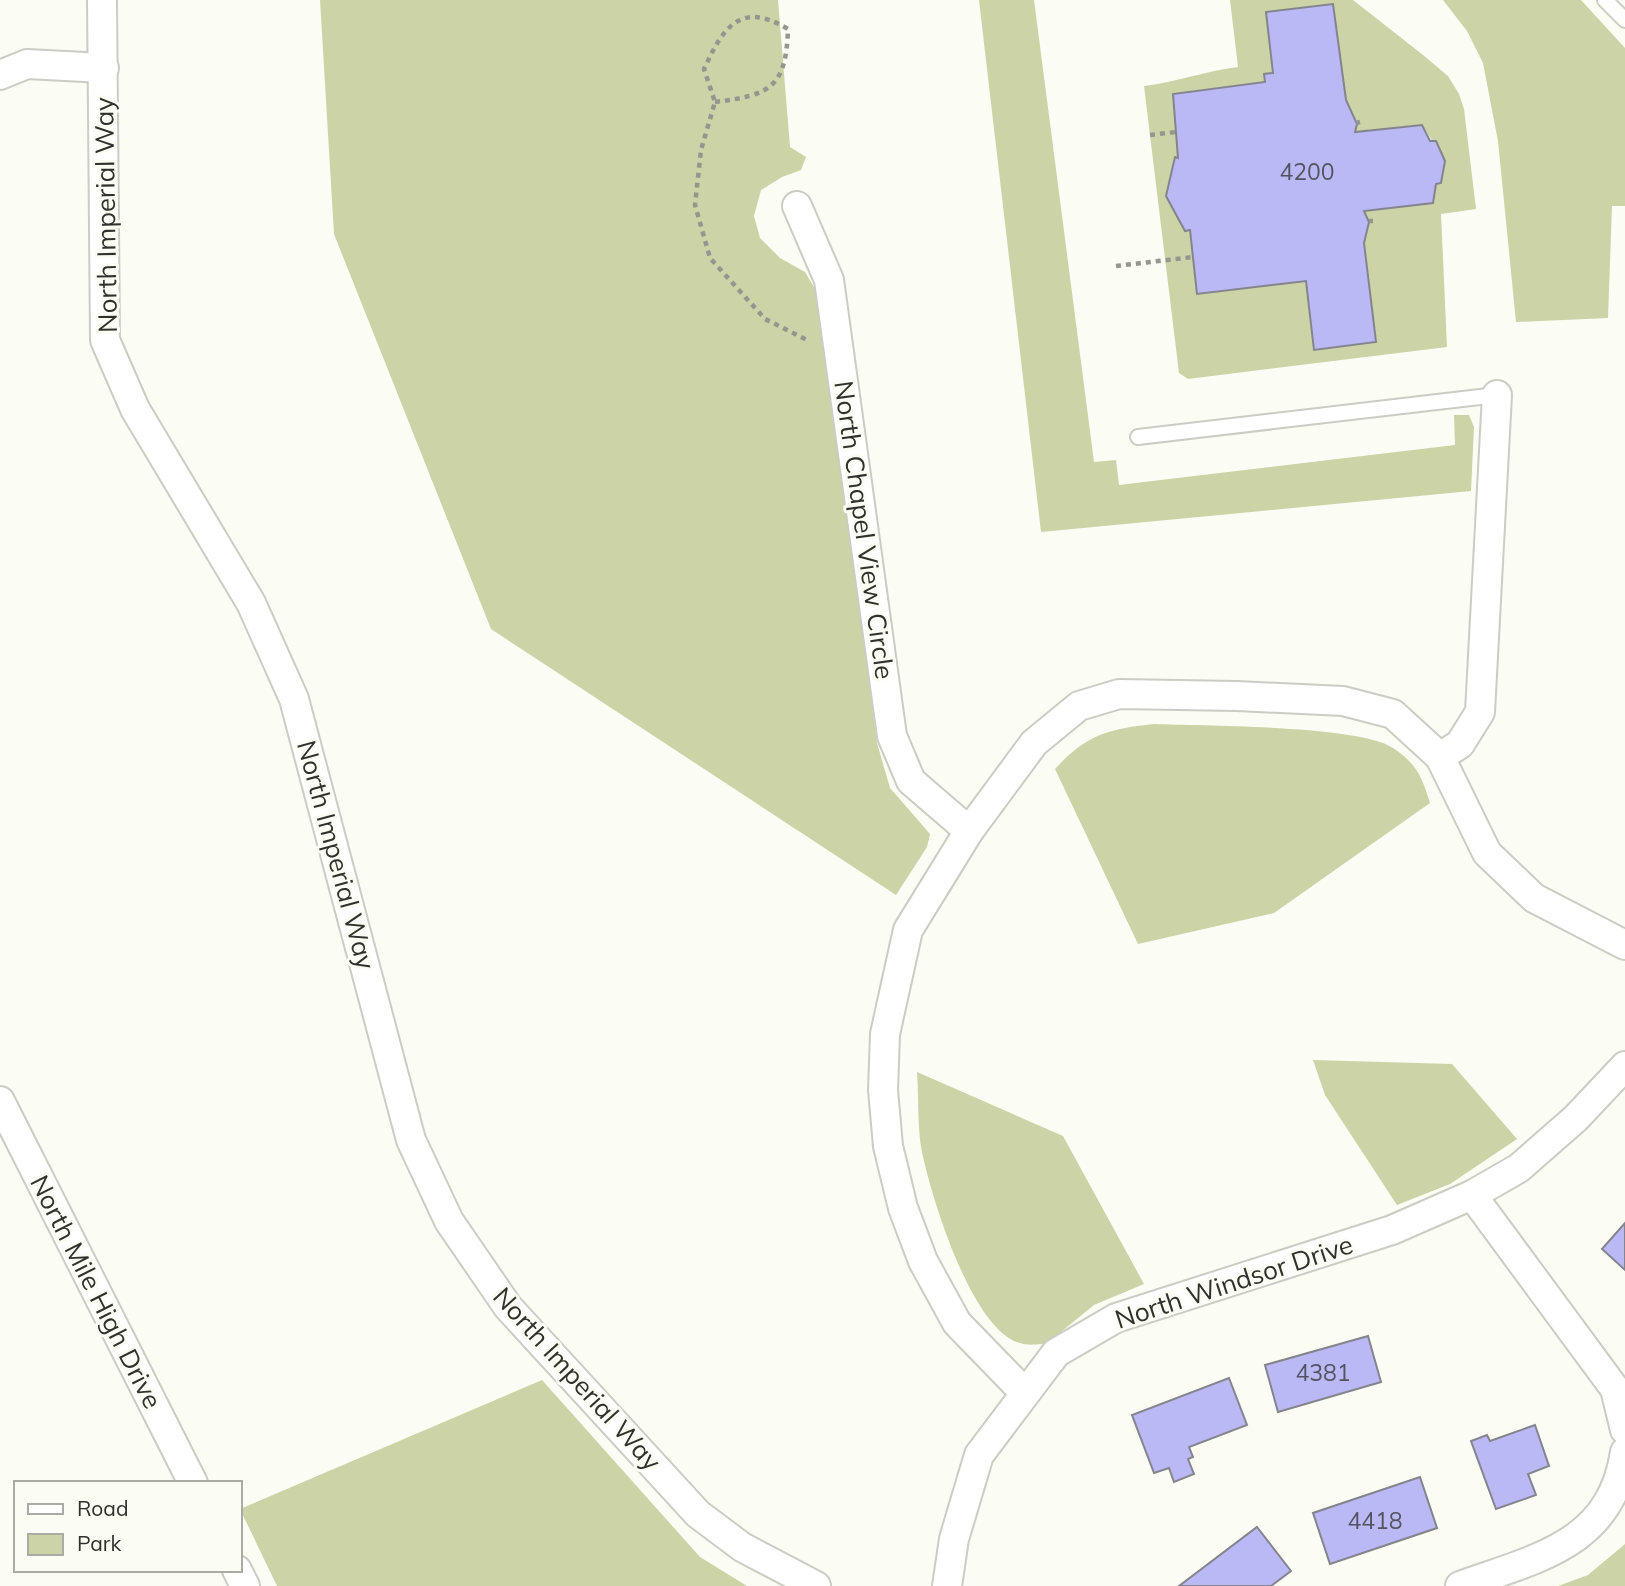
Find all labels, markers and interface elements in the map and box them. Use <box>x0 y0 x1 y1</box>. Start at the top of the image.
street label: North Imperial Way <box>87 97 124 333</box>
house number: 4200 <box>1279 157 1335 186</box>
street label: North Chapel View Circle <box>827 379 902 681</box>
street label: North Imperial Way <box>290 737 383 973</box>
street label: North Mile High Drive <box>23 1169 170 1414</box>
street label: North Windsor Drive <box>1111 1227 1357 1336</box>
street label: North Imperial Way <box>486 1280 669 1477</box>
house number: 4381 <box>1295 1358 1351 1387</box>
legend <box>14 1481 242 1572</box>
text: Road <box>77 1495 128 1521</box>
house number: 4418 <box>1347 1506 1403 1535</box>
text: Park <box>77 1530 121 1556</box>

